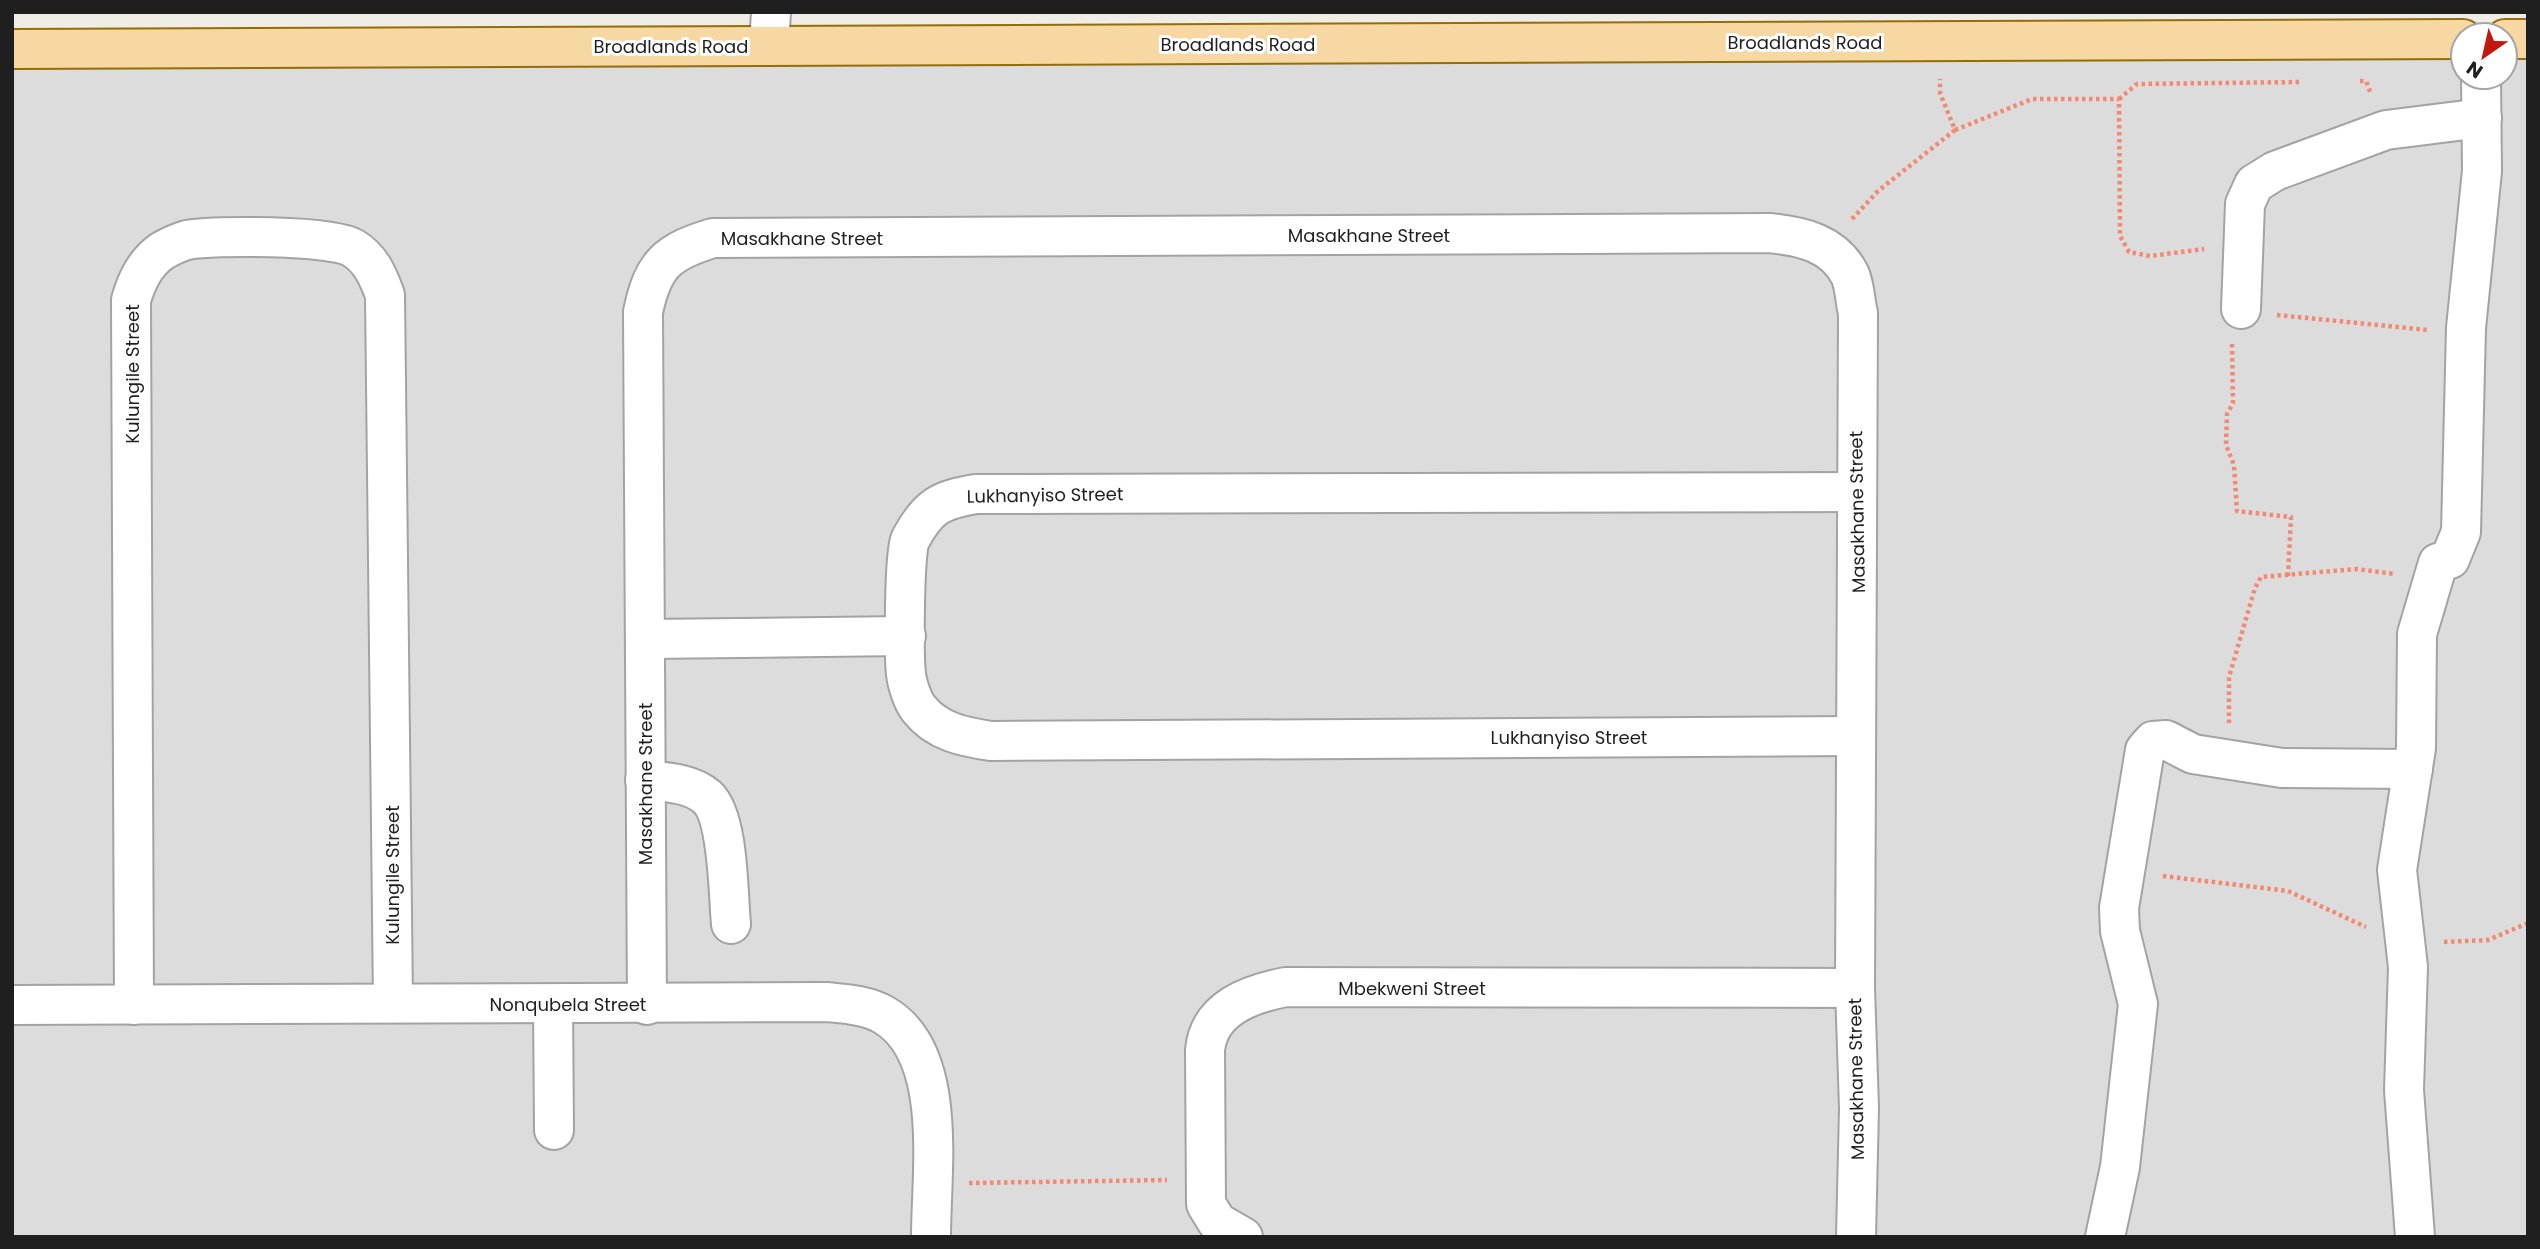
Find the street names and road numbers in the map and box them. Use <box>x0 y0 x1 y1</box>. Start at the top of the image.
street label: Broadlands Road <box>1728 30 1882 55</box>
street label: Broadlands Road <box>1161 32 1315 57</box>
street label: Broadlands Road <box>594 34 748 59</box>
street label: Masakhane Street <box>1288 223 1450 248</box>
street label: Masakhane Street <box>721 226 883 251</box>
street label: Kulungile Street <box>120 304 145 444</box>
street label: Masakhane Street <box>1843 431 1871 593</box>
street label: Lukhanyiso Street <box>966 481 1124 509</box>
street label: Masakhane Street <box>633 703 658 865</box>
street label: Lukhanyiso Street <box>1491 725 1647 750</box>
street label: Kulungile Street <box>380 805 405 945</box>
street label: Mbekweni Street <box>1338 976 1486 1001</box>
street label: Nonqubela Street <box>490 992 646 1017</box>
street label: Masakhane Street <box>1842 998 1870 1160</box>

